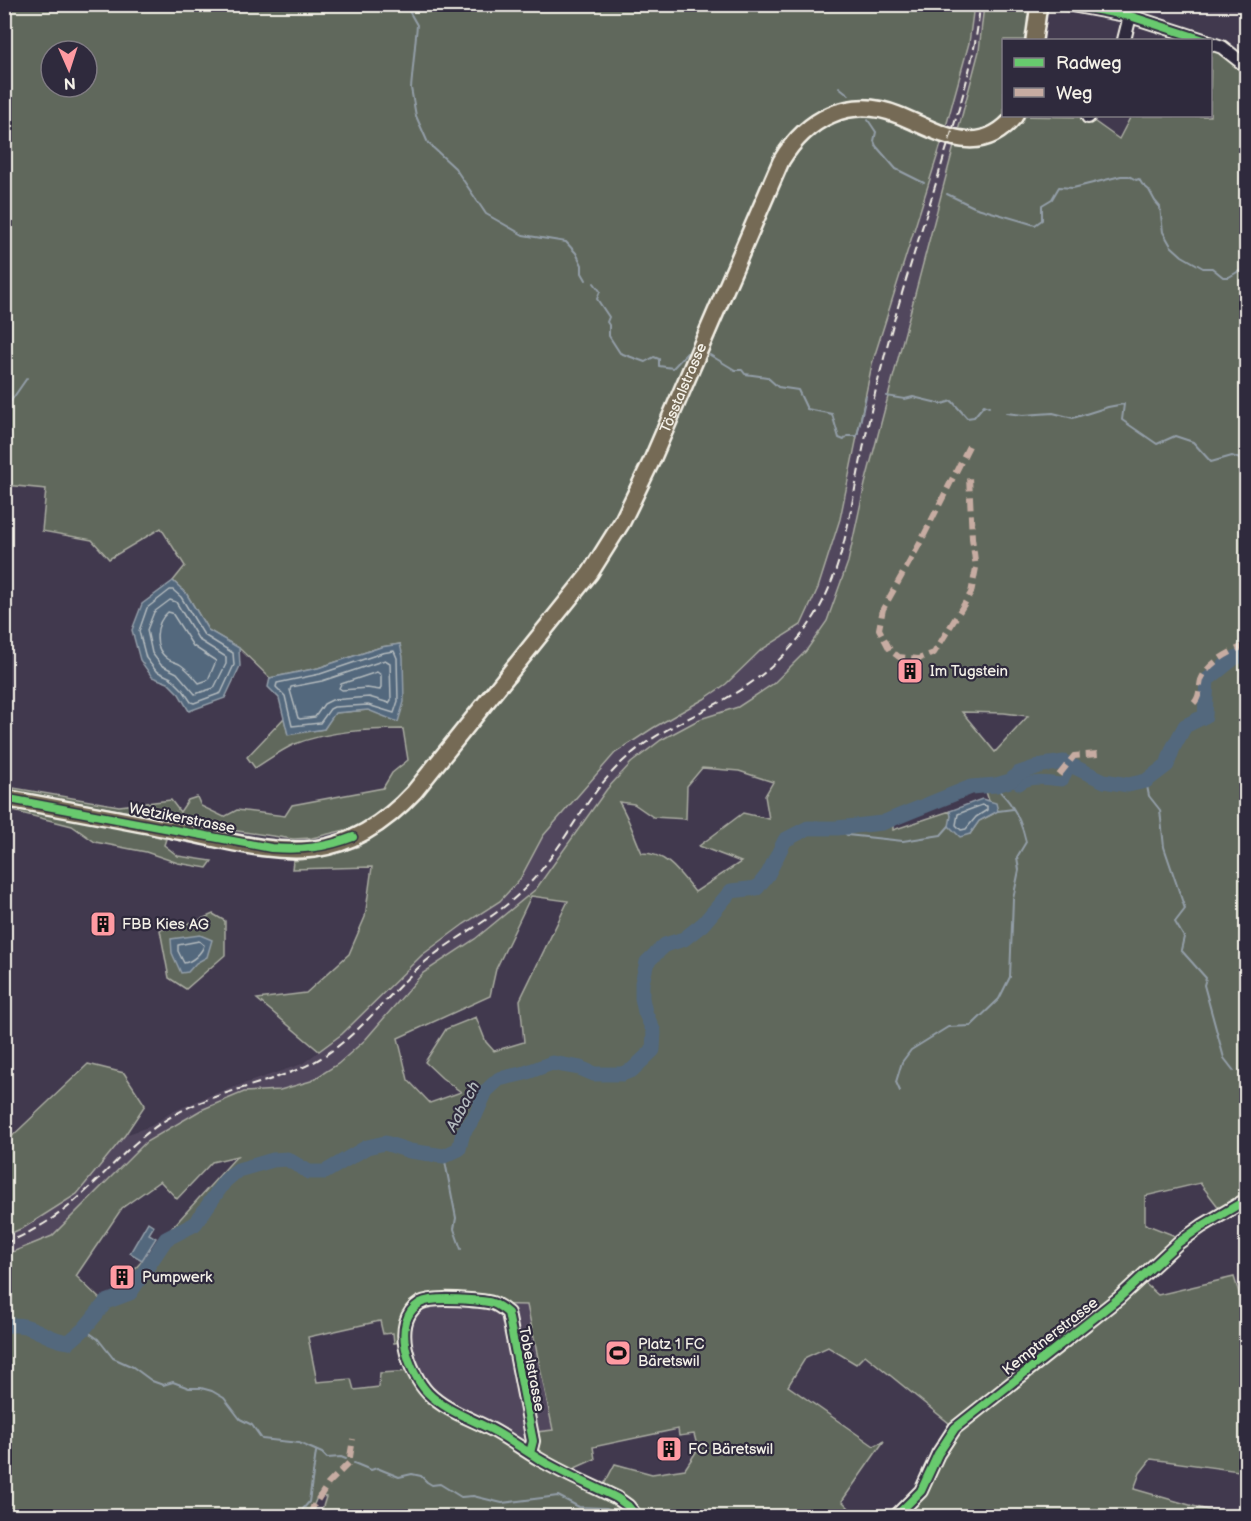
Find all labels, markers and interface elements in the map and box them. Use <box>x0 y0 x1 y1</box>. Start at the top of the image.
north arrow <box>39 39 99 99</box>
legend <box>1002 39 1212 117</box>
text: Radweg <box>1056 53 1122 74</box>
text: N <box>63 73 76 92</box>
text: Weg <box>1056 83 1092 104</box>
street label: Tösstalstrasse <box>656 340 711 436</box>
building icon: Im Tugstein <box>895 656 925 686</box>
place label: Im Tugstein <box>930 662 1008 681</box>
street label: Wetzikerstrasse <box>127 799 237 838</box>
building icon: FBB Kies AG <box>88 909 118 939</box>
place label: FBB Kies AG <box>122 915 209 934</box>
water label: Aabach <box>442 1078 484 1136</box>
building icon: Pumpwerk <box>107 1262 137 1292</box>
place label: Pumpwerk <box>142 1268 213 1287</box>
street label: Kemptnerstrasse <box>999 1293 1102 1380</box>
street label: Tobelstrasse <box>514 1325 549 1413</box>
place label: Platz 1 FC Bäretswil <box>638 1335 705 1371</box>
sports icon: Platz 1 FC Bäretswil <box>603 1338 633 1368</box>
building icon: FC Bäretswil <box>654 1434 684 1464</box>
place label: FC Bäretswil <box>688 1440 773 1459</box>

